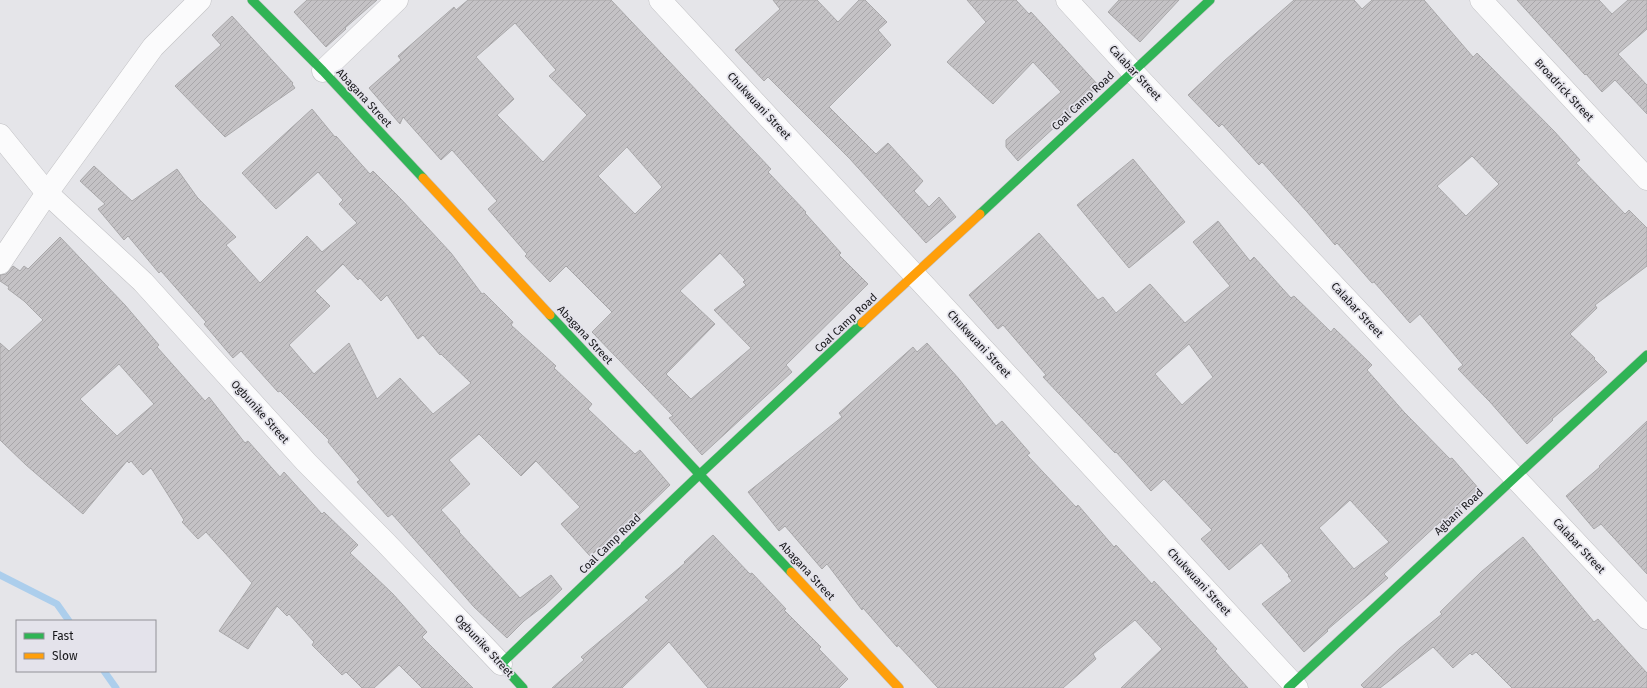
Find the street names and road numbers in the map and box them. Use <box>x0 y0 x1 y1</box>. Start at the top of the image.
street label: Calabar Street <box>1106 43 1164 103</box>
street label: Broadrick Street <box>1532 56 1596 124</box>
street label: Abagana Street <box>334 66 394 130</box>
street label: Coal Camp Road <box>1049 69 1117 133</box>
street label: Chukwuani Street <box>725 70 793 142</box>
street label: Calabar Street <box>1328 280 1386 340</box>
street label: Coal Camp Road <box>812 291 880 355</box>
street label: Abagana Street <box>555 303 615 367</box>
street label: Chukwuani Street <box>945 308 1013 380</box>
street label: Ogbunike Street <box>228 378 292 446</box>
street label: Agbani Road <box>1432 486 1486 538</box>
street label: Coal Camp Road <box>577 511 643 577</box>
street label: Calabar Street <box>1550 516 1608 576</box>
street label: Abagana Street <box>777 539 837 603</box>
street label: Chukwuani Street <box>1165 546 1233 618</box>
street label: Ogbunike Street <box>452 612 516 680</box>

